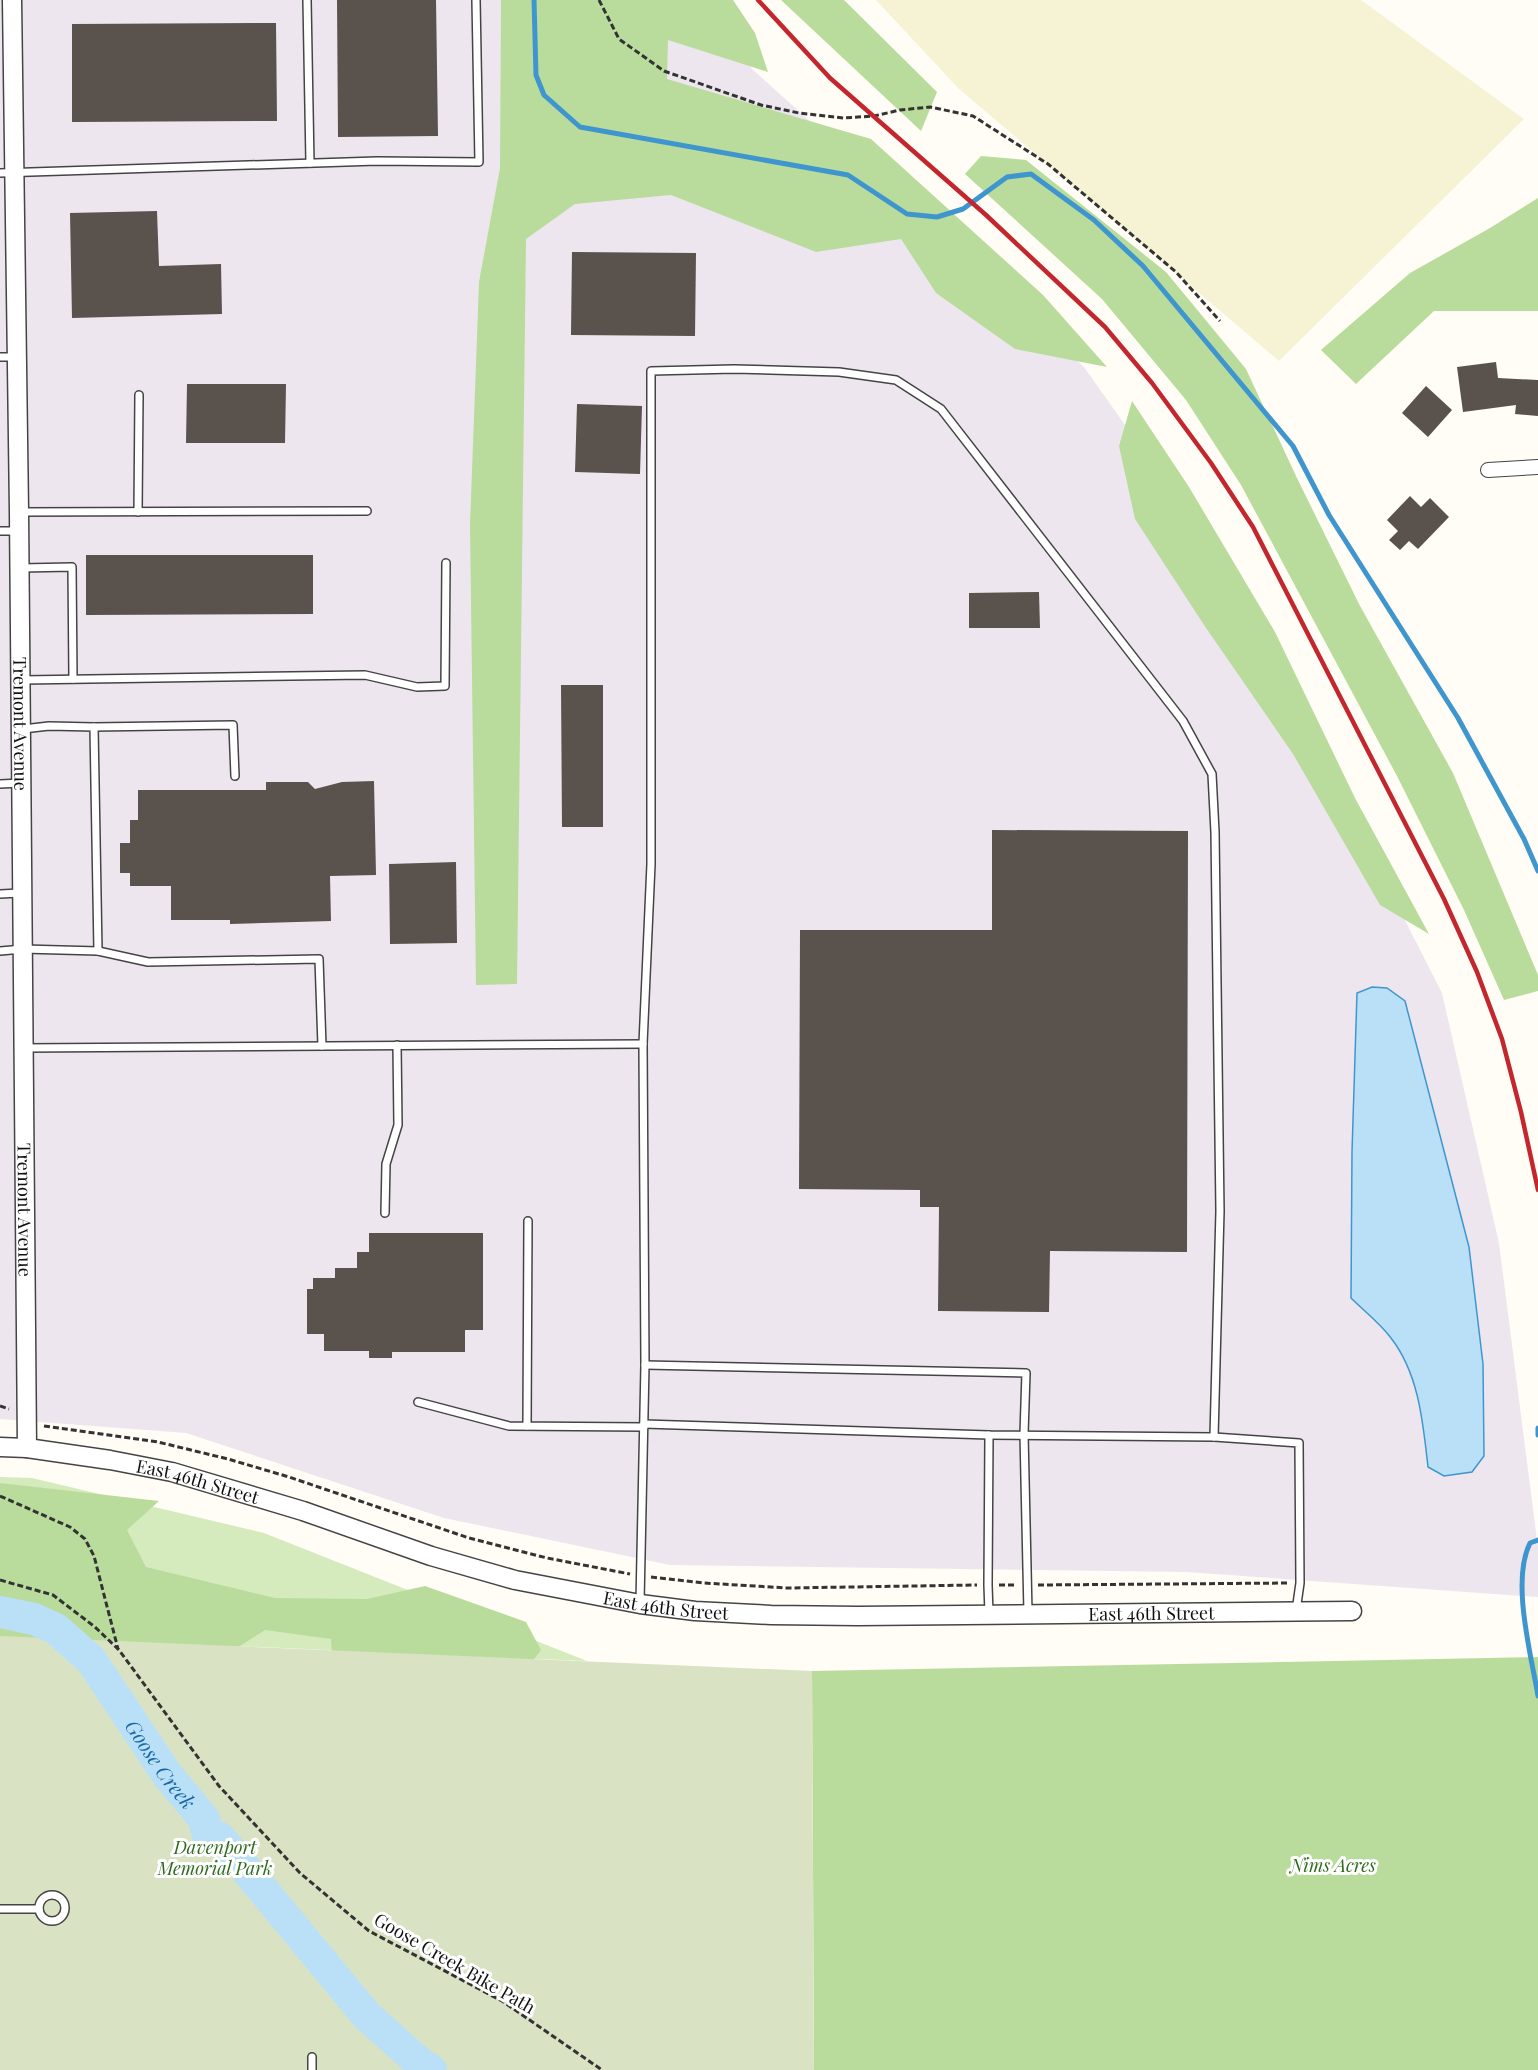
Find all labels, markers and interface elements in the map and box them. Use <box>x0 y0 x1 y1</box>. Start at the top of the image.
street label: Tremont Avenue <box>8 657 33 791</box>
street label: Tremont Avenue <box>12 1143 38 1277</box>
street label: East 46th Street <box>134 1453 262 1509</box>
street label: East 46th Street <box>601 1585 730 1625</box>
street label: East 46th Street <box>1088 1600 1215 1626</box>
water label: Goose Creek <box>120 1714 203 1814</box>
park label: Davenport Memorial Park <box>157 1835 272 1880</box>
park label: Nims Acres <box>1288 1853 1376 1877</box>
street label: Goose Creek Bike Path <box>370 1907 540 2019</box>

